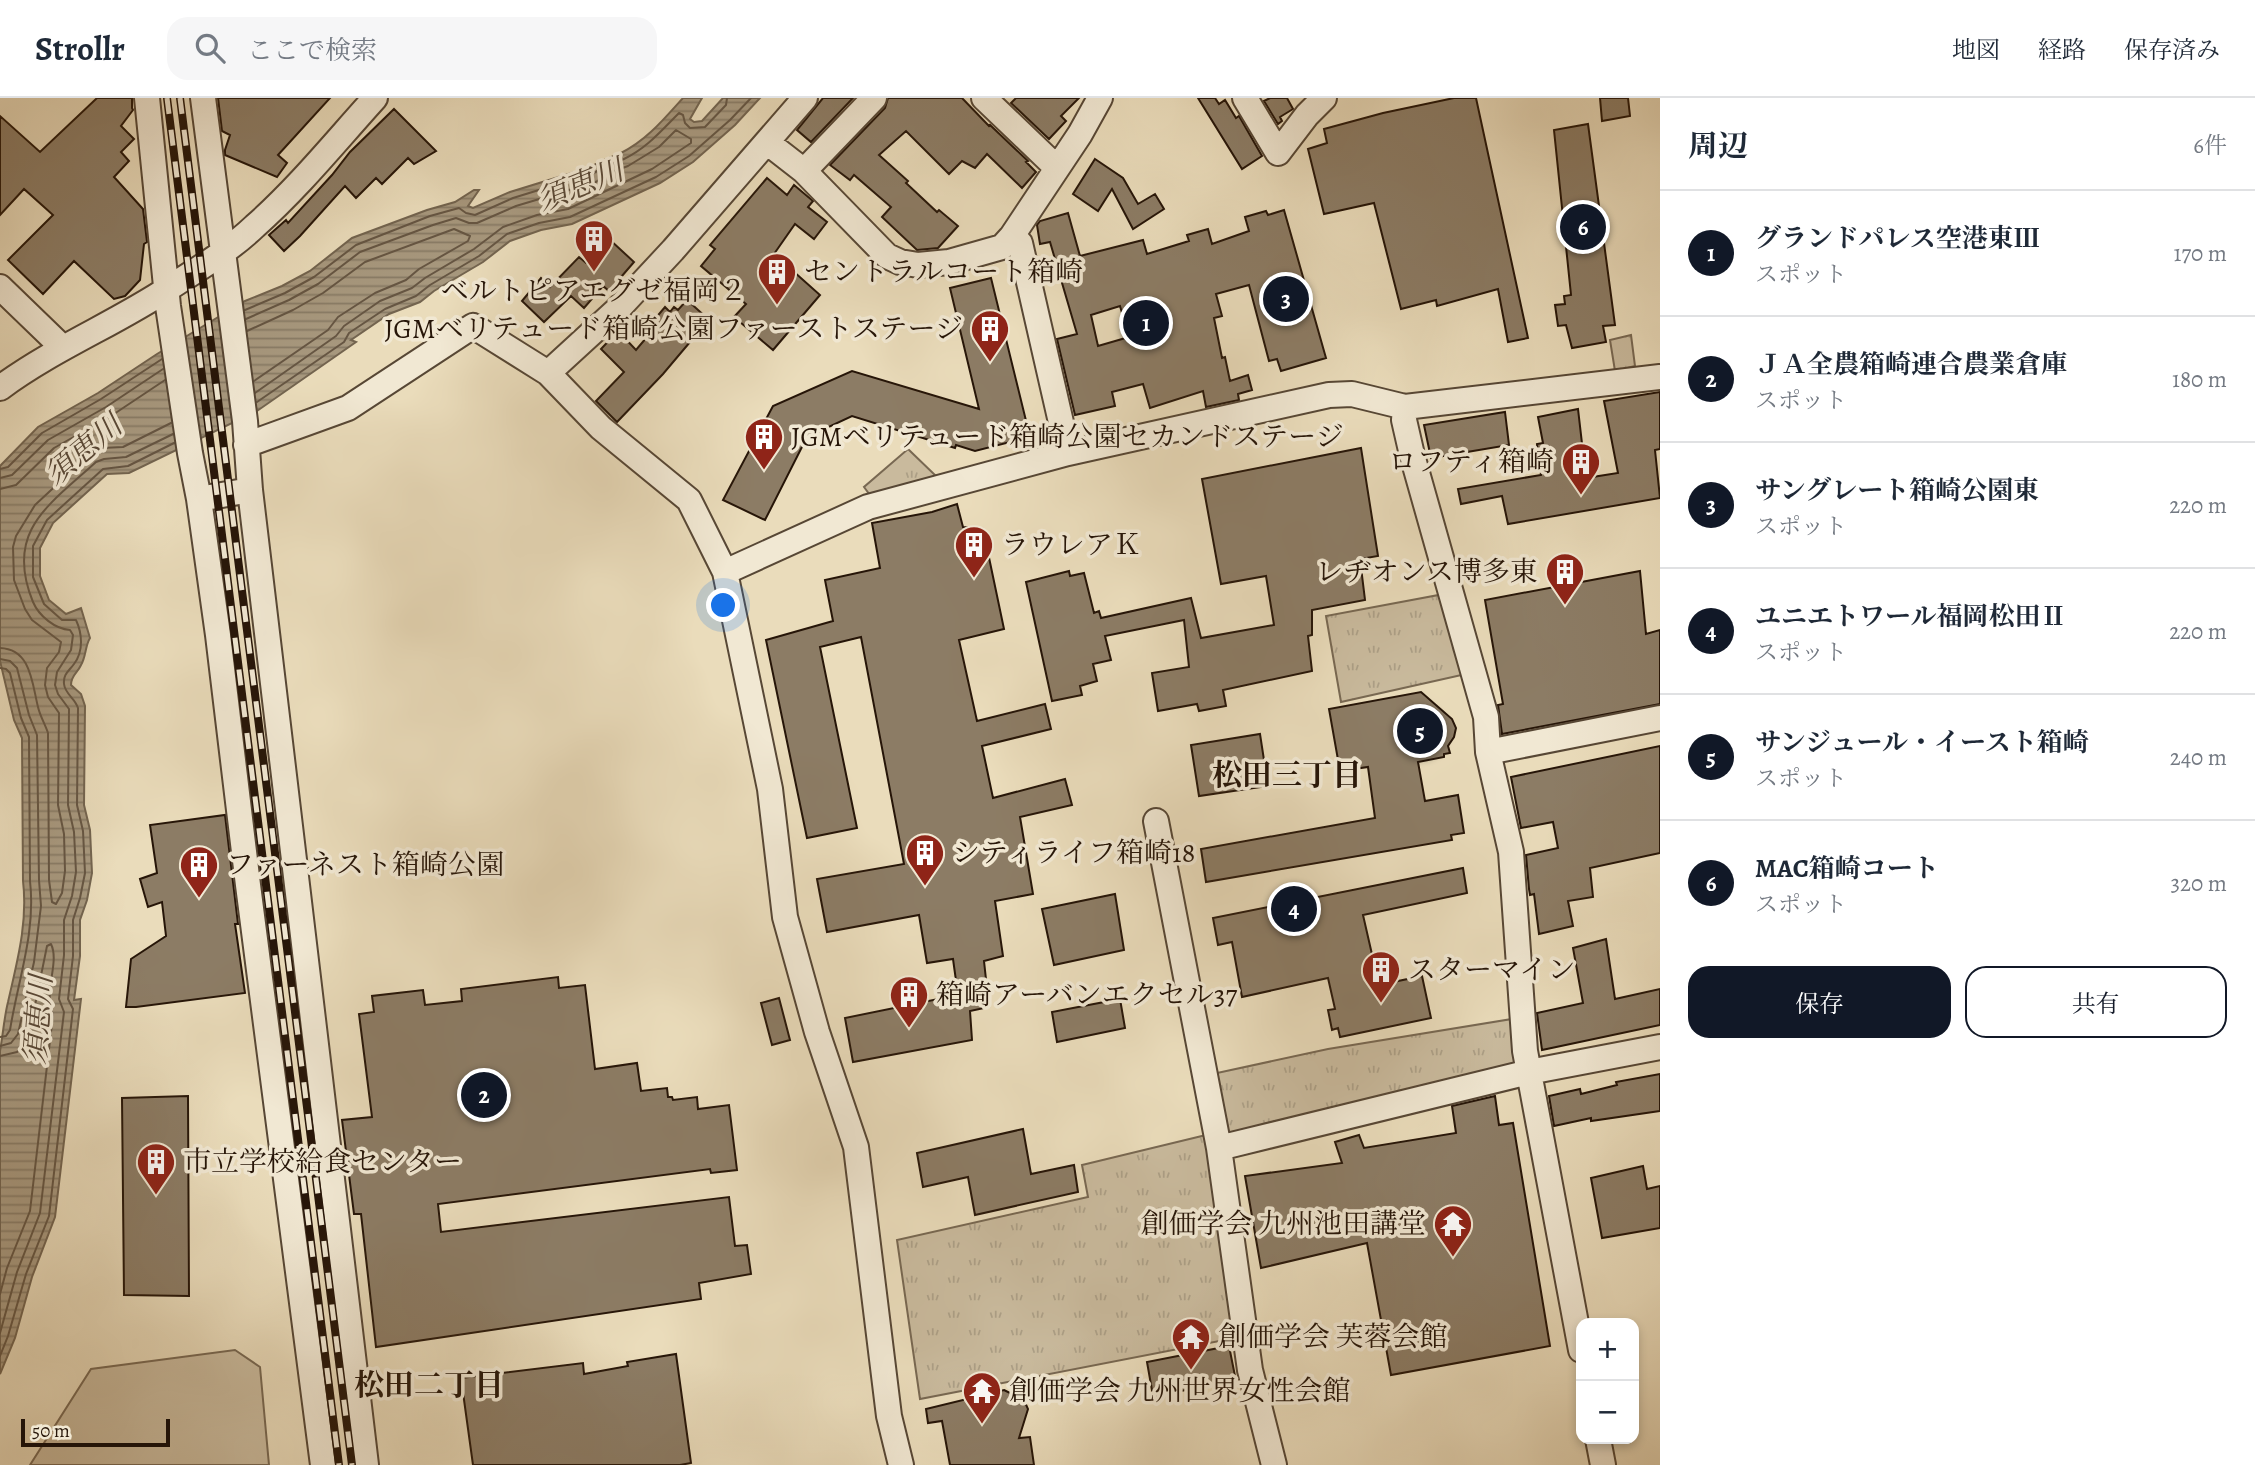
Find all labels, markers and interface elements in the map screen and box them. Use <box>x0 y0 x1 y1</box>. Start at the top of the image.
search box <box>167 17 657 80</box>
text: Strollr <box>35 26 125 71</box>
icon: search <box>191 29 229 67</box>
text: ここで検索 <box>247 33 377 68</box>
text: 地図 <box>1952 34 2000 66</box>
text: 経路 <box>2038 34 2086 66</box>
text: 保存済み <box>2124 34 2220 66</box>
text: 周辺 <box>1688 126 1748 166</box>
text: 6件 <box>2193 130 2227 161</box>
water label: 須恵川 <box>531 148 632 220</box>
pin: 6 <box>1560 201 1606 253</box>
building icon: ベルトピアエグゼ福岡２ <box>573 218 615 273</box>
text: グランドパレス空港東Ⅲ <box>1755 221 2040 256</box>
text: 1 <box>1707 238 1715 269</box>
text: 170 m <box>2174 238 2227 269</box>
building icon: セントラルコート箱崎 <box>756 251 798 306</box>
place label: セントラルコート箱崎 <box>804 253 1083 291</box>
text: スポット <box>1755 259 1847 290</box>
place label: ベルトピアエグゼ福岡２ <box>441 272 747 310</box>
pin: 3 <box>1263 273 1309 325</box>
pin: 1 <box>1123 297 1169 349</box>
building icon: JGMベリテュード箱崎公園ファーストステージ <box>969 308 1011 363</box>
place label: JGMベリテュード箱崎公園ファーストステージ <box>384 310 963 348</box>
text: ＪＡ全農箱崎連合農業倉庫 <box>1755 347 2067 382</box>
text: 2 <box>1705 364 1717 395</box>
text: 180 m <box>2172 364 2227 395</box>
text: スポット <box>1755 385 1847 416</box>
water label: 須恵川 <box>36 404 133 494</box>
building icon: JGMベリテュード箱崎公園セカンドステージ <box>743 416 785 471</box>
place label: JGMベリテュード箱崎公園セカンドステージ <box>791 418 1344 456</box>
building icon: ロフティ箱崎 <box>1560 441 1602 496</box>
place label: ロフティ箱崎 <box>1388 443 1554 481</box>
text: サングレート箱崎公園東 <box>1755 473 2039 508</box>
text: 3 <box>1706 490 1716 521</box>
text: 220 m <box>2169 490 2227 521</box>
text: スポット <box>1755 511 1847 542</box>
building icon: ラウレアＫ <box>953 524 995 579</box>
place label: ラウレアＫ <box>1001 526 1141 564</box>
building icon: レヂオンス博多東 <box>1544 551 1586 606</box>
place label: レヂオンス博多東 <box>1315 553 1538 591</box>
your location <box>706 588 740 622</box>
text: ユニエトワール福岡松田Ⅱ <box>1755 599 2066 634</box>
text: 4 <box>1706 616 1716 647</box>
text: 220 m <box>2169 616 2227 647</box>
text: スポット <box>1755 637 1847 668</box>
pin: 5 <box>1397 705 1443 757</box>
text: サンジュール・イースト箱崎 <box>1755 725 2089 760</box>
text: 5 <box>1706 742 1716 773</box>
text: 240 m <box>2170 742 2227 773</box>
district label: 松田三丁目 <box>1212 755 1362 795</box>
text: スポット <box>1755 763 1847 794</box>
building icon: シティライフ箱崎18 <box>904 832 946 887</box>
place label: シティライフ箱崎18 <box>952 834 1195 872</box>
building icon: ファーネスト箱崎公園 <box>178 844 220 899</box>
place label: ファーネスト箱崎公園 <box>226 846 504 884</box>
text: MAC箱崎コート <box>1755 851 1939 886</box>
text: 6 <box>1706 868 1716 899</box>
text: 320 m <box>2171 868 2227 899</box>
pin: 4 <box>1271 883 1317 935</box>
text: スポット <box>1755 889 1847 920</box>
building icon: スターマイン <box>1360 949 1402 1004</box>
place label: スターマイン <box>1408 951 1575 989</box>
button: 保存 <box>1688 966 1951 1038</box>
button: 共有 <box>1965 966 2227 1038</box>
water label: 須恵川 <box>15 971 61 1066</box>
building icon: 箱崎アーバンエクセル37 <box>888 974 930 1029</box>
place label: 箱崎アーバンエクセル37 <box>936 976 1237 1014</box>
pin: 2 <box>461 1069 507 1121</box>
building icon: 市立学校給食センター <box>135 1141 177 1196</box>
place label: 市立学校給食センター <box>183 1143 462 1181</box>
temple icon: 創価学会 九州池田講堂 <box>1432 1203 1474 1258</box>
place label: 創価学会 九州池田講堂 <box>1140 1205 1426 1243</box>
temple icon: 創価学会 芙蓉会館 <box>1170 1316 1212 1371</box>
place label: 創価学会 芙蓉会館 <box>1218 1318 1448 1356</box>
map controls <box>1576 1318 1639 1444</box>
button: + <box>1576 1318 1639 1381</box>
district label: 松田二丁目 <box>354 1365 504 1405</box>
temple icon: 創価学会 九州世界女性会館 <box>961 1370 1003 1425</box>
place label: 創価学会 九州世界女性会館 <box>1009 1372 1351 1410</box>
button: − <box>1576 1381 1639 1444</box>
scale bar <box>21 1416 170 1448</box>
text: 50 m <box>32 1418 70 1444</box>

